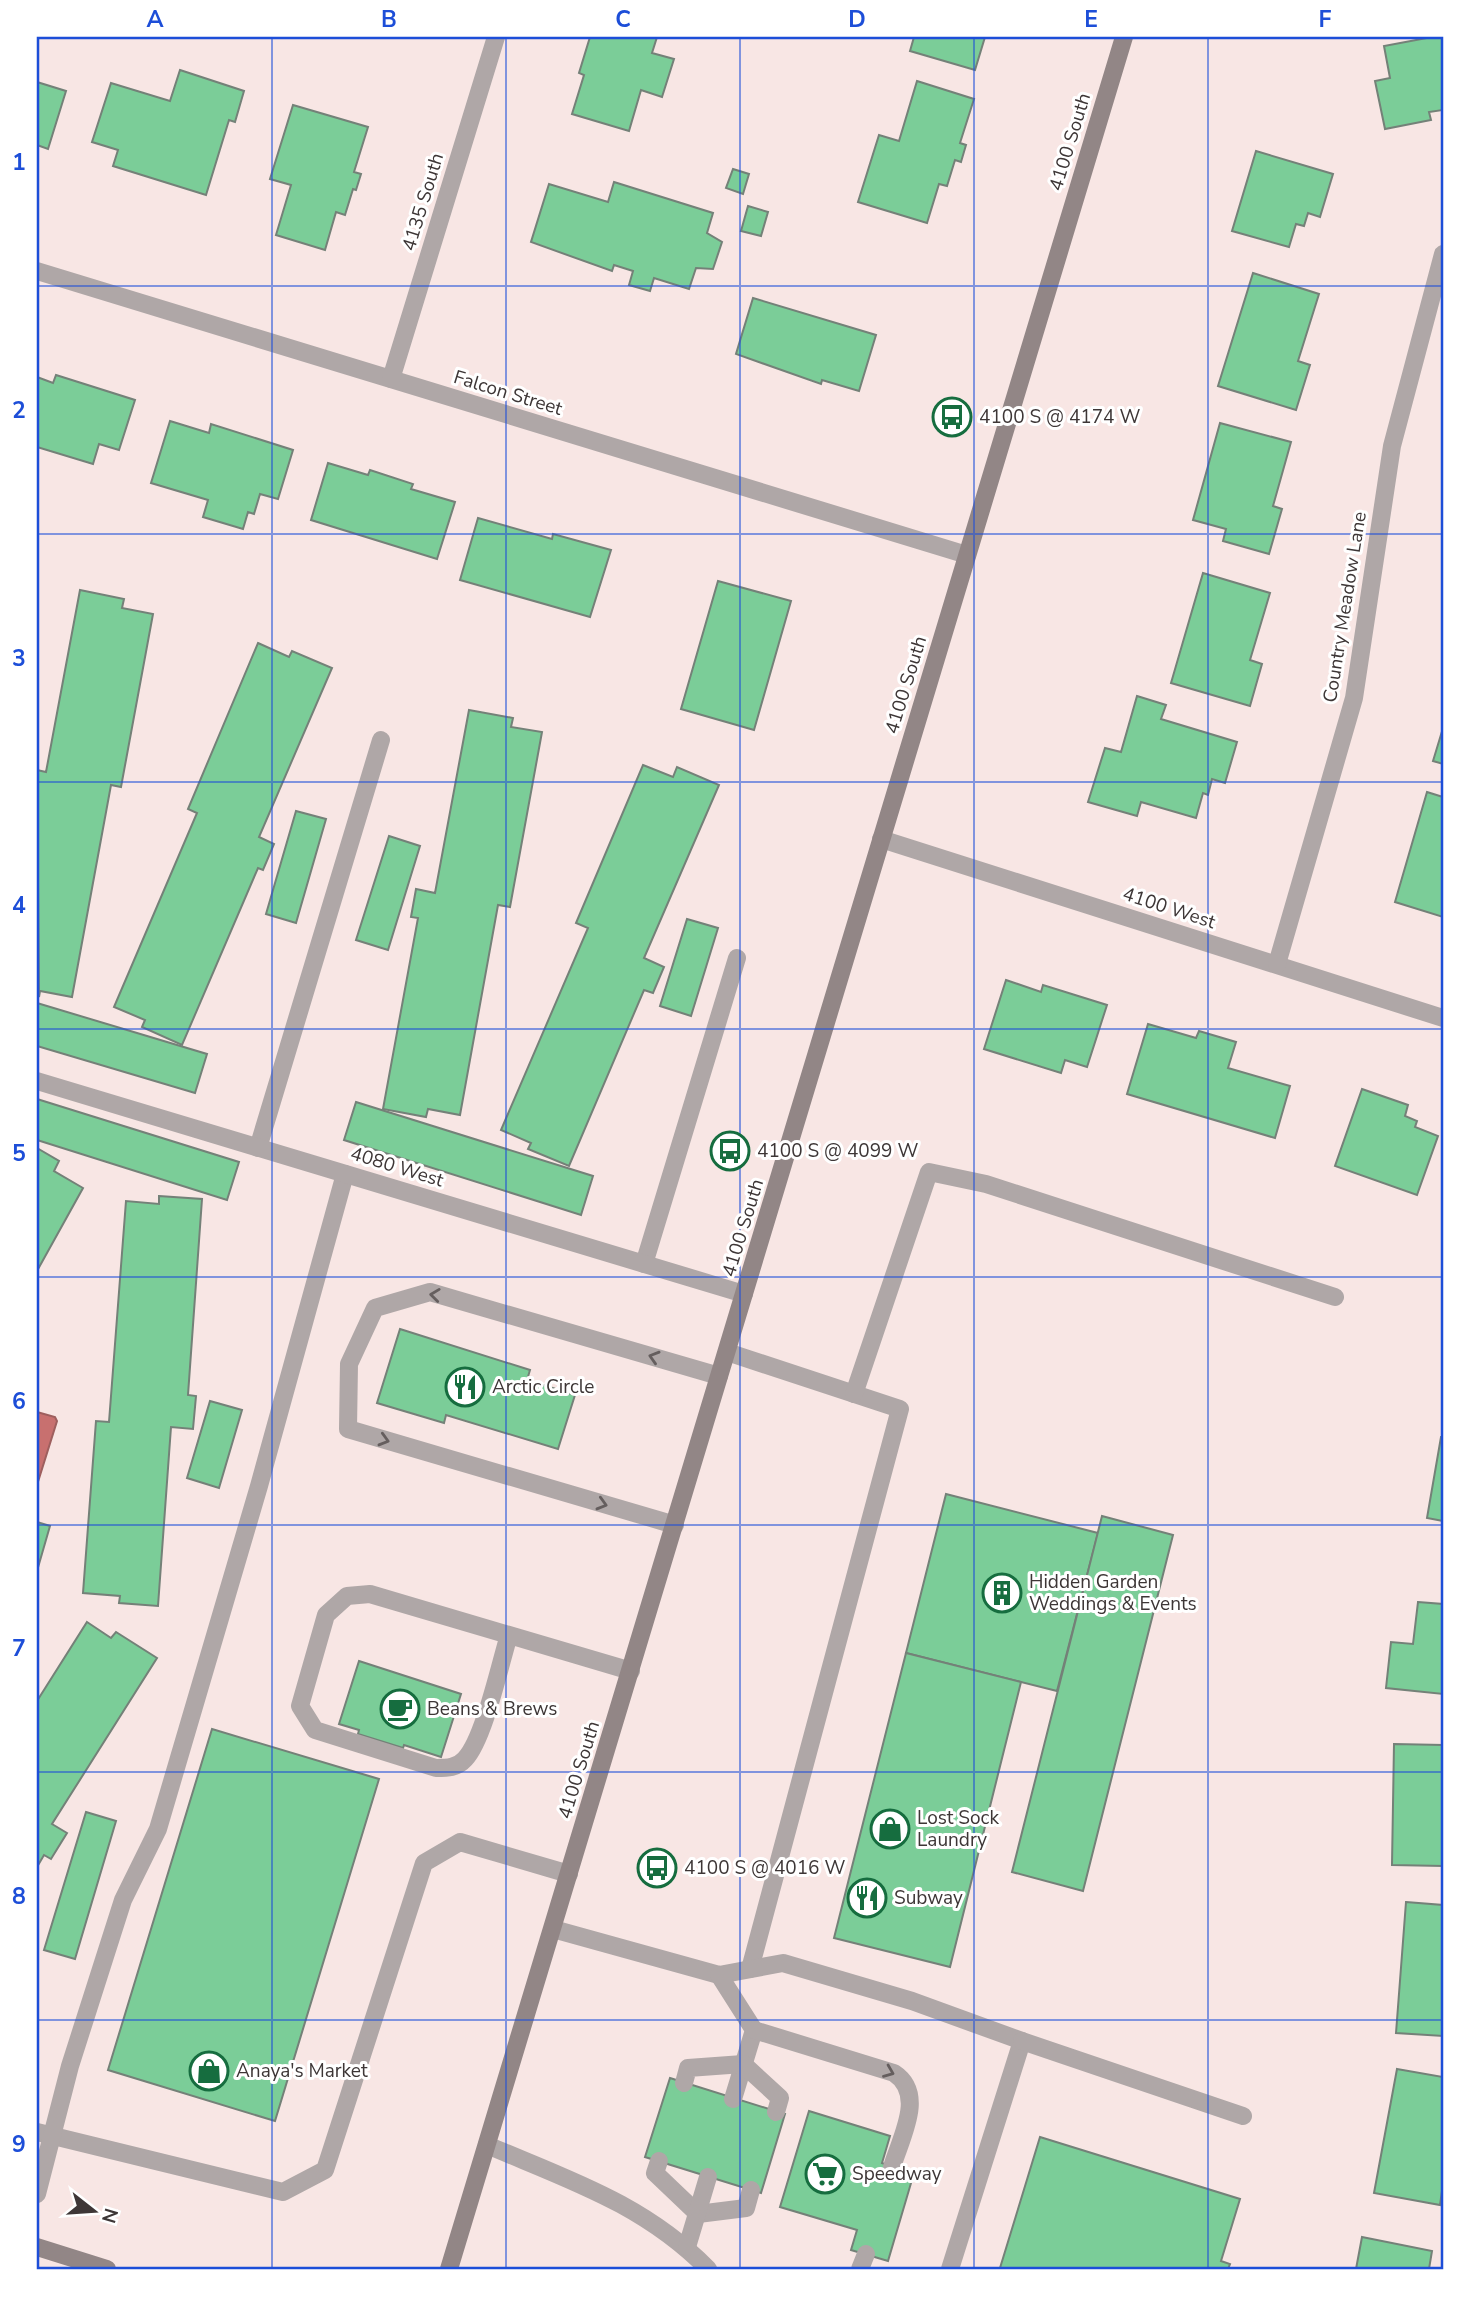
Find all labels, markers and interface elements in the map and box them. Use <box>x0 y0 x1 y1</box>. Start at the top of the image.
text: A <box>146 4 164 35</box>
text: B <box>381 4 397 35</box>
text: C <box>615 4 631 35</box>
text: D <box>848 4 866 35</box>
text: E <box>1084 4 1098 35</box>
text: F <box>1319 4 1332 35</box>
street label: 4100 South <box>1043 90 1097 194</box>
text: 1 <box>12 147 26 178</box>
street label: 4135 South <box>396 150 450 254</box>
street label: Falcon Street <box>450 364 566 422</box>
text: 2 <box>12 395 26 426</box>
bus stop icon: 4100 S @ 4174 W <box>931 396 973 438</box>
place label: 4100 S @ 4174 W <box>979 404 1140 430</box>
street label: Country Meadow Lane <box>1317 510 1373 704</box>
street label: 4100 South <box>879 633 933 737</box>
text: 3 <box>12 643 26 674</box>
street label: 4100 West <box>1119 881 1219 935</box>
text: 4 <box>12 890 26 921</box>
bus stop icon: 4100 S @ 4099 W <box>709 1130 751 1172</box>
text: 5 <box>12 1138 26 1169</box>
place label: 4100 S @ 4099 W <box>757 1138 918 1164</box>
street label: 4080 West <box>347 1141 447 1194</box>
street label: 4100 South <box>716 1176 770 1280</box>
one-way arrow <box>430 1288 441 1303</box>
one-way arrow <box>648 1350 660 1365</box>
restaurant icon: Arctic Circle <box>444 1366 486 1408</box>
place label: Arctic Circle <box>492 1374 594 1400</box>
text: 6 <box>12 1386 26 1417</box>
one-way arrow <box>378 1431 390 1446</box>
one-way arrow <box>596 1495 608 1510</box>
place label: Hidden Garden Weddings & Events <box>1029 1569 1197 1617</box>
building icon: Hidden Garden Weddings & Events <box>981 1572 1023 1614</box>
text: 7 <box>12 1633 26 1664</box>
cafe icon: Beans & Brews <box>379 1688 421 1730</box>
place label: Beans & Brews <box>427 1696 557 1722</box>
street label: 4100 South <box>552 1718 606 1822</box>
place label: Lost Sock Laundry <box>917 1805 999 1853</box>
shop icon: Lost Sock Laundry <box>869 1808 911 1850</box>
bus stop icon: 4100 S @ 4016 W <box>636 1847 678 1889</box>
place label: 4100 S @ 4016 W <box>684 1855 845 1881</box>
restaurant icon: Subway <box>846 1877 888 1919</box>
text: 8 <box>12 1881 26 1912</box>
place label: Subway <box>894 1885 963 1911</box>
shop icon: Anaya's Market <box>188 2050 230 2092</box>
place label: Anaya's Market <box>236 2058 368 2084</box>
one-way arrow <box>882 2064 894 2078</box>
text: 9 <box>12 2129 26 2160</box>
supermarket icon: Speedway <box>804 2153 846 2195</box>
place label: Speedway <box>852 2161 942 2187</box>
north arrow <box>60 2176 130 2246</box>
text: N <box>95 2205 124 2226</box>

